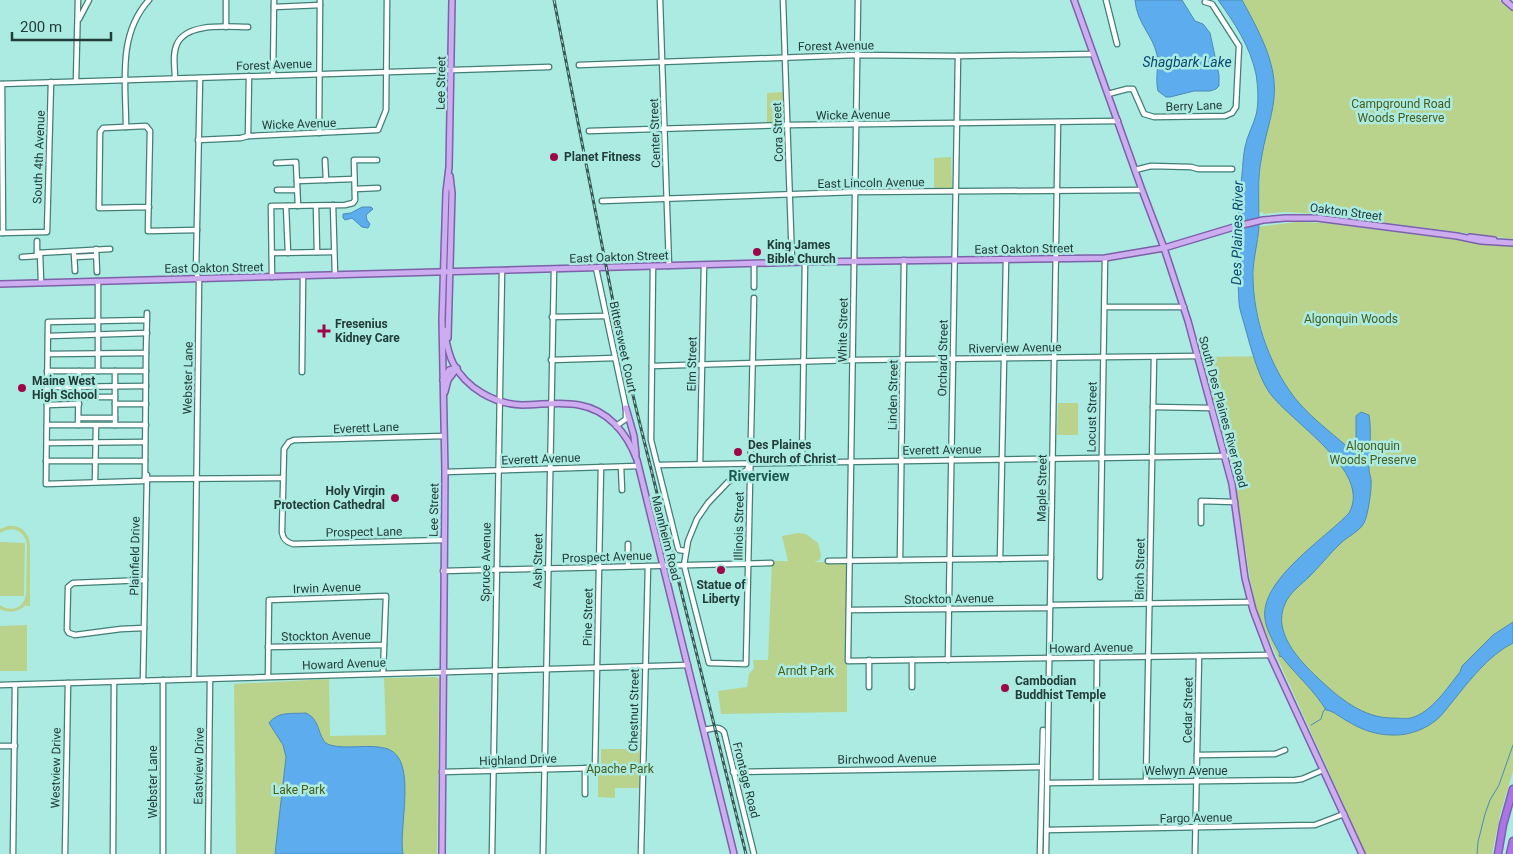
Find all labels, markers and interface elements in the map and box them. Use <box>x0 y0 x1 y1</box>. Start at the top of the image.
scale bar <box>12 10 111 42</box>
text: 200 m <box>20 18 62 36</box>
street label: Forest Avenue <box>798 38 874 54</box>
water label: Shagbark Lake <box>1142 54 1232 70</box>
street label: Lee Street <box>434 56 448 110</box>
street label: Forest Avenue <box>236 57 312 73</box>
park label: Campground Road Woods Preserve <box>1351 97 1451 125</box>
street label: Center Street <box>647 98 663 168</box>
street label: Berry Lane <box>1165 98 1223 114</box>
street label: Cora Street <box>770 102 786 162</box>
street label: Wicke Avenue <box>816 107 890 123</box>
street label: South 4th Avenue <box>30 110 48 204</box>
street label: Wicke Avenue <box>262 116 336 132</box>
place label: Planet Fitness <box>564 150 641 164</box>
marker: Planet Fitness <box>548 151 560 163</box>
street label: East Lincoln Avenue <box>817 175 925 191</box>
water label: Des Plaines River <box>1228 180 1246 285</box>
street label: Oakton Street <box>1309 201 1383 223</box>
place label: King James Bible Church <box>767 238 836 266</box>
street label: East Oakton Street <box>974 241 1074 257</box>
marker: King James Bible Church <box>751 246 763 258</box>
street label: East Oakton Street <box>569 248 669 266</box>
street label: East Oakton Street <box>164 260 264 276</box>
street label: White Street <box>835 297 851 363</box>
street label: Bittersweet Court <box>606 300 640 394</box>
park label: Algonquin Woods <box>1304 312 1398 326</box>
place label: Fresenius Kidney Care <box>335 317 400 345</box>
street label: Orchard Street <box>935 319 951 397</box>
marker: Fresenius Kidney Care <box>317 324 331 338</box>
street label: South Des Plaines River Road <box>1196 335 1250 489</box>
street label: Elm Street <box>685 336 699 392</box>
street label: Riverview Avenue <box>968 340 1062 356</box>
street label: Webster Lane <box>180 341 196 415</box>
street label: Linden Street <box>885 360 901 430</box>
place label: Maine West High School <box>32 374 97 402</box>
street label: Locust Street <box>1084 381 1100 453</box>
marker: Maine West High School <box>16 382 28 394</box>
street label: Everett Lane <box>333 420 399 436</box>
place label: Des Plaines Church of Christ <box>748 438 836 466</box>
park label: Algonquin Woods Preserve <box>1330 439 1416 467</box>
street label: Everett Avenue <box>902 442 982 458</box>
marker: Des Plaines Church of Christ <box>732 446 744 458</box>
street label: Everett Avenue <box>501 451 581 467</box>
street label: Maple Street <box>1034 454 1050 522</box>
district label: Riverview <box>728 468 790 484</box>
street label: Lee Street <box>427 483 441 537</box>
place label: Holy Virgin Protection Cathedral <box>274 484 385 512</box>
street label: Illinois Street <box>731 491 747 561</box>
marker: Holy Virgin Protection Cathedral <box>389 492 401 504</box>
street label: Mannheim Road <box>649 494 683 582</box>
street label: Plainfield Drive <box>127 516 143 596</box>
street label: Spruce Avenue <box>478 522 494 602</box>
street label: Prospect Lane <box>325 524 403 540</box>
street label: Ash Street <box>531 533 545 589</box>
street label: Birch Street <box>1132 538 1148 600</box>
street label: Prospect Avenue <box>562 548 652 566</box>
marker: Statue of Liberty <box>715 564 727 576</box>
place label: Statue of Liberty <box>696 578 746 606</box>
street label: Irwin Avenue <box>293 580 361 596</box>
street label: Pine Street <box>580 588 596 646</box>
street label: Stockton Avenue <box>904 591 994 607</box>
street label: Stockton Avenue <box>281 628 371 644</box>
street label: Howard Avenue <box>1049 640 1133 656</box>
street label: Howard Avenue <box>302 656 386 672</box>
park label: Arndt Park <box>778 664 835 678</box>
street label: Chestnut Street <box>626 668 642 751</box>
place label: Cambodian Buddhist Temple <box>1015 674 1106 702</box>
street label: Cedar Street <box>1180 677 1196 743</box>
marker: Cambodian Buddhist Temple <box>999 682 1011 694</box>
street label: Westview Drive <box>48 727 64 809</box>
street label: Eastview Drive <box>191 727 207 805</box>
street label: Frontage Road <box>730 740 762 820</box>
street label: Webster Lane <box>146 745 160 819</box>
street label: Birchwood Avenue <box>837 751 937 767</box>
street label: Highland Drive <box>479 752 557 768</box>
park label: Apache Park <box>586 762 655 776</box>
street label: Welwyn Avenue <box>1144 764 1228 778</box>
park label: Lake Park <box>273 783 326 797</box>
street label: Fargo Avenue <box>1160 810 1232 826</box>

